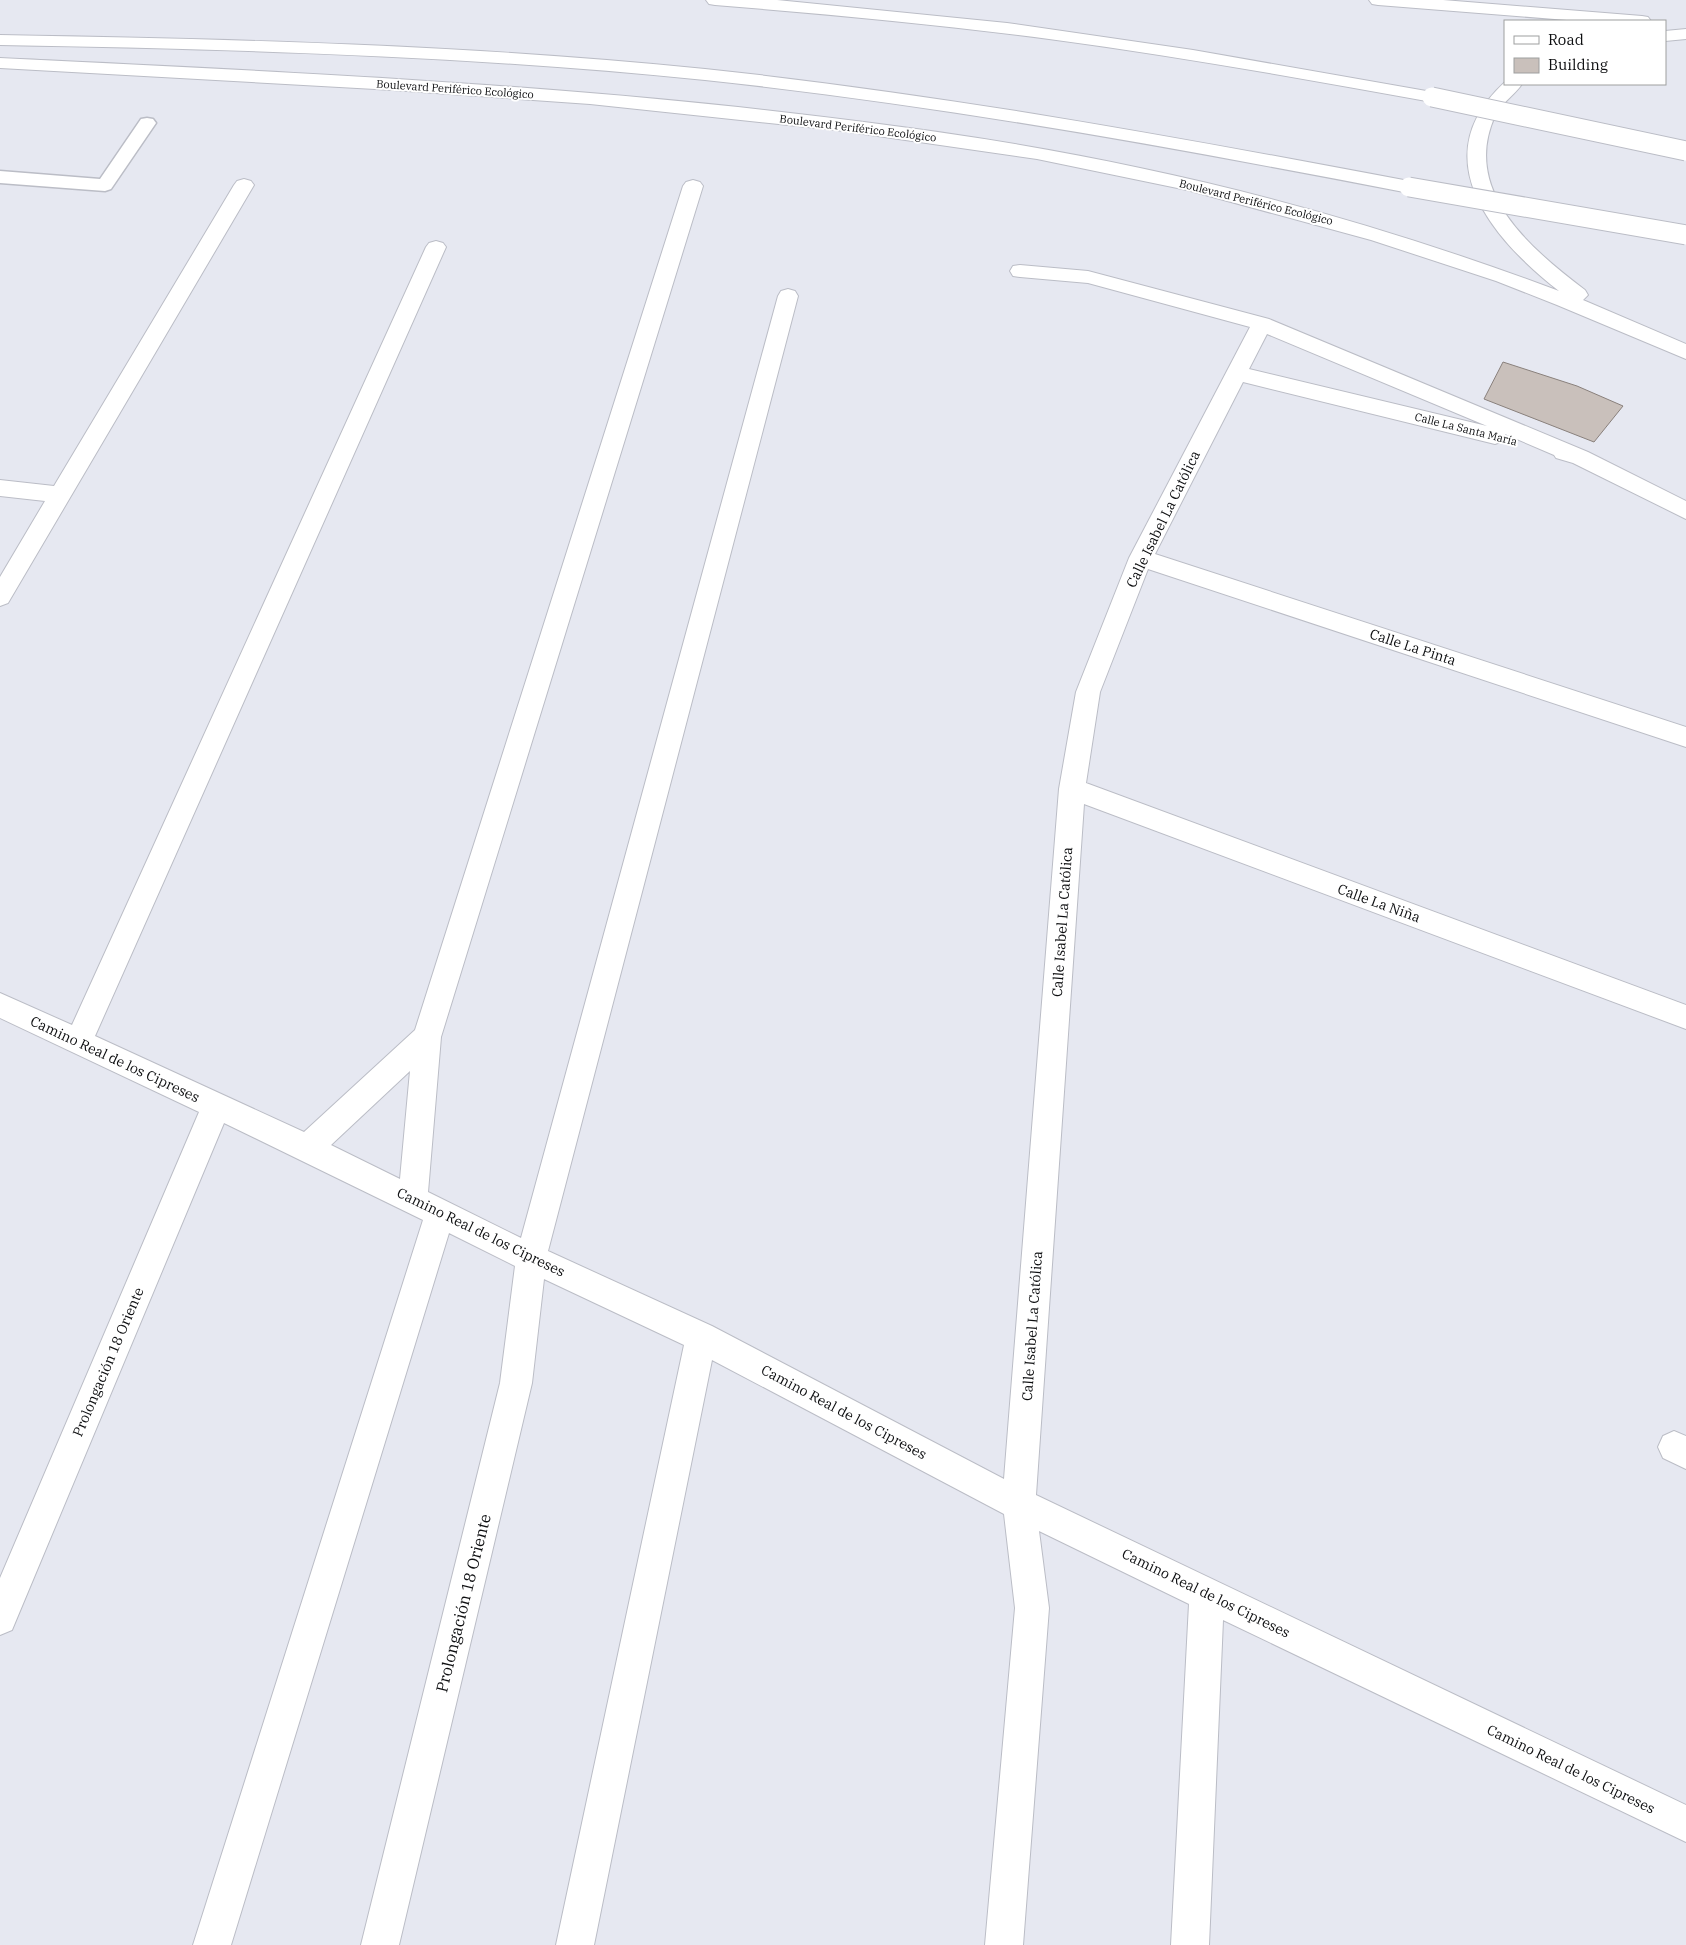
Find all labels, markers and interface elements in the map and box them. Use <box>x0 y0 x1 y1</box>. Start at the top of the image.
legend <box>1504 20 1666 85</box>
text: Road <box>1548 30 1584 49</box>
text: Building <box>1548 55 1608 74</box>
street label: Boulevard Periférico Ecológico <box>376 77 534 101</box>
street label: Boulevard Periférico Ecológico <box>779 111 937 145</box>
street label: Boulevard Periférico Ecológico <box>1178 176 1334 228</box>
street label: Calle La Santa María <box>1413 409 1519 449</box>
street label: Calle Isabel La Católica <box>1122 447 1204 591</box>
street label: Calle La Pinta <box>1368 625 1459 670</box>
street label: Calle Isabel La Católica <box>1048 846 1076 998</box>
street label: Calle La Niña <box>1335 880 1423 926</box>
street label: Camino Real de los Cipreses <box>27 1012 203 1106</box>
street label: Camino Real de los Cipreses <box>394 1183 568 1281</box>
street label: Calle Isabel La Católica <box>1018 1250 1046 1402</box>
street label: Prolongación 18 Oriente <box>68 1285 148 1439</box>
street label: Camino Real de los Cipreses <box>758 1361 930 1463</box>
street label: Prolongación 18 Oriente <box>431 1512 495 1694</box>
street label: Camino Real de los Cipreses <box>1119 1544 1293 1642</box>
street label: Camino Real de los Cipreses <box>1484 1720 1658 1818</box>

